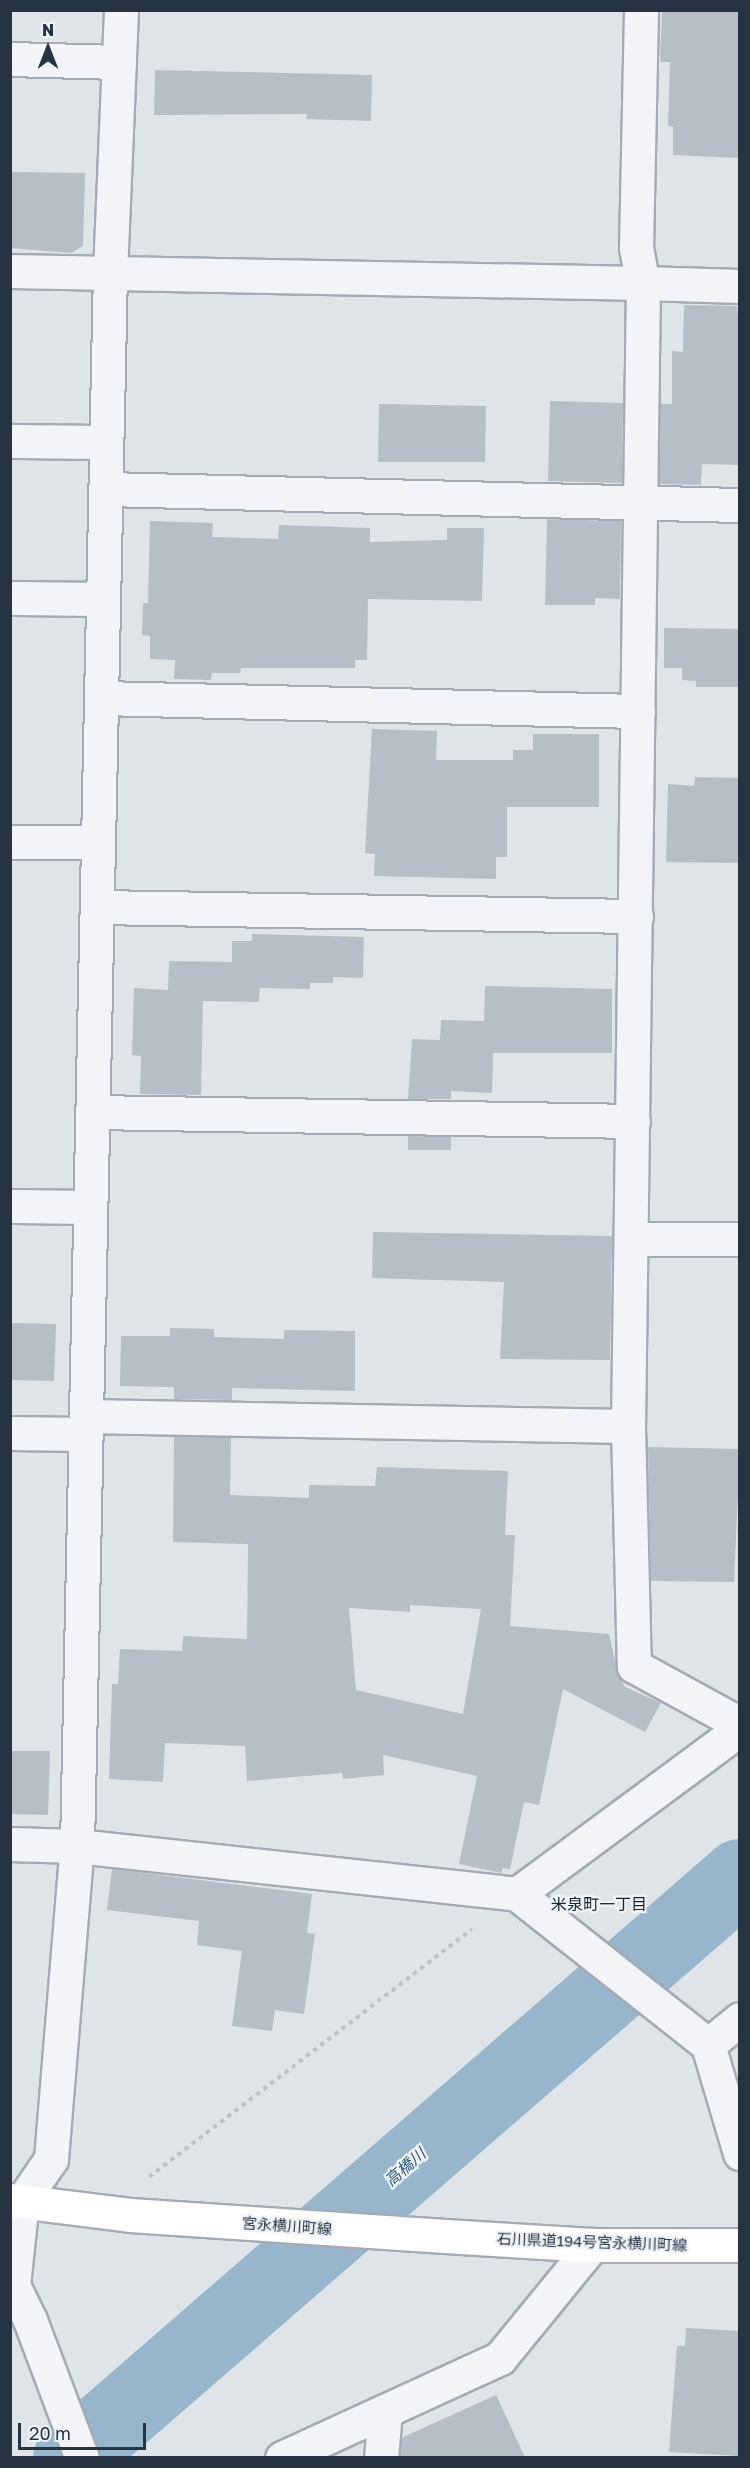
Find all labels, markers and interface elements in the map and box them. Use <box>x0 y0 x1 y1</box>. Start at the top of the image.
north arrow <box>18 18 78 78</box>
text: N <box>42 20 54 40</box>
district label: 米泉町一丁目 <box>551 1894 647 1914</box>
water label: 高橋川 <box>381 2144 429 2190</box>
street label: 宮永横川町線 <box>241 2214 333 2238</box>
street label: 石川県道194号宮永横川町線 <box>496 2230 688 2254</box>
scale bar <box>21 2411 148 2449</box>
text: 20 m <box>29 2422 71 2444</box>

